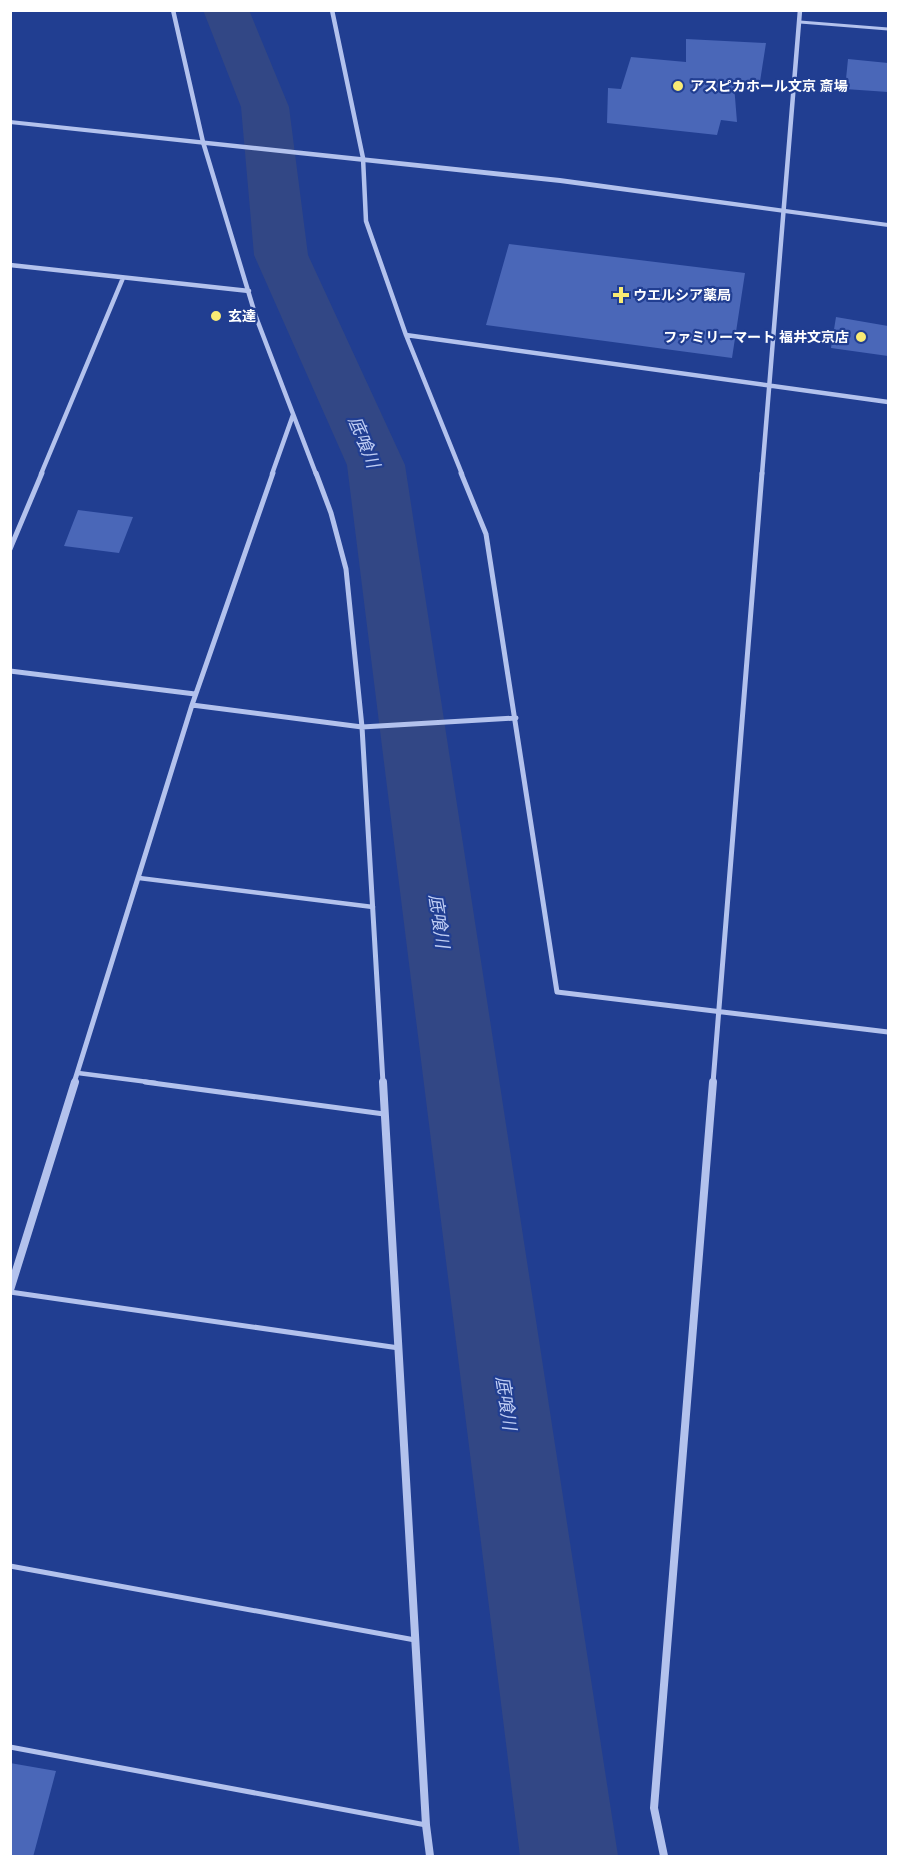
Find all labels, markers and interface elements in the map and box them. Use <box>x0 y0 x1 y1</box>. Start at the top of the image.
place label: アスピカホール文京 斎場 <box>690 77 848 95</box>
marker: アスピカホール文京 斎場 <box>671 79 685 93</box>
place label: ウエルシア薬局 <box>633 286 731 304</box>
marker: ウエルシア薬局 <box>614 288 628 302</box>
place label: 玄達 <box>228 307 256 325</box>
marker: 玄達 <box>209 309 223 323</box>
place label: ファミリーマート 福井文京店 <box>663 328 849 346</box>
marker: ファミリーマート 福井文京店 <box>854 330 868 344</box>
water label: 底喰川 <box>344 412 386 473</box>
water label: 底喰川 <box>424 893 455 951</box>
water label: 底喰川 <box>491 1375 522 1433</box>

